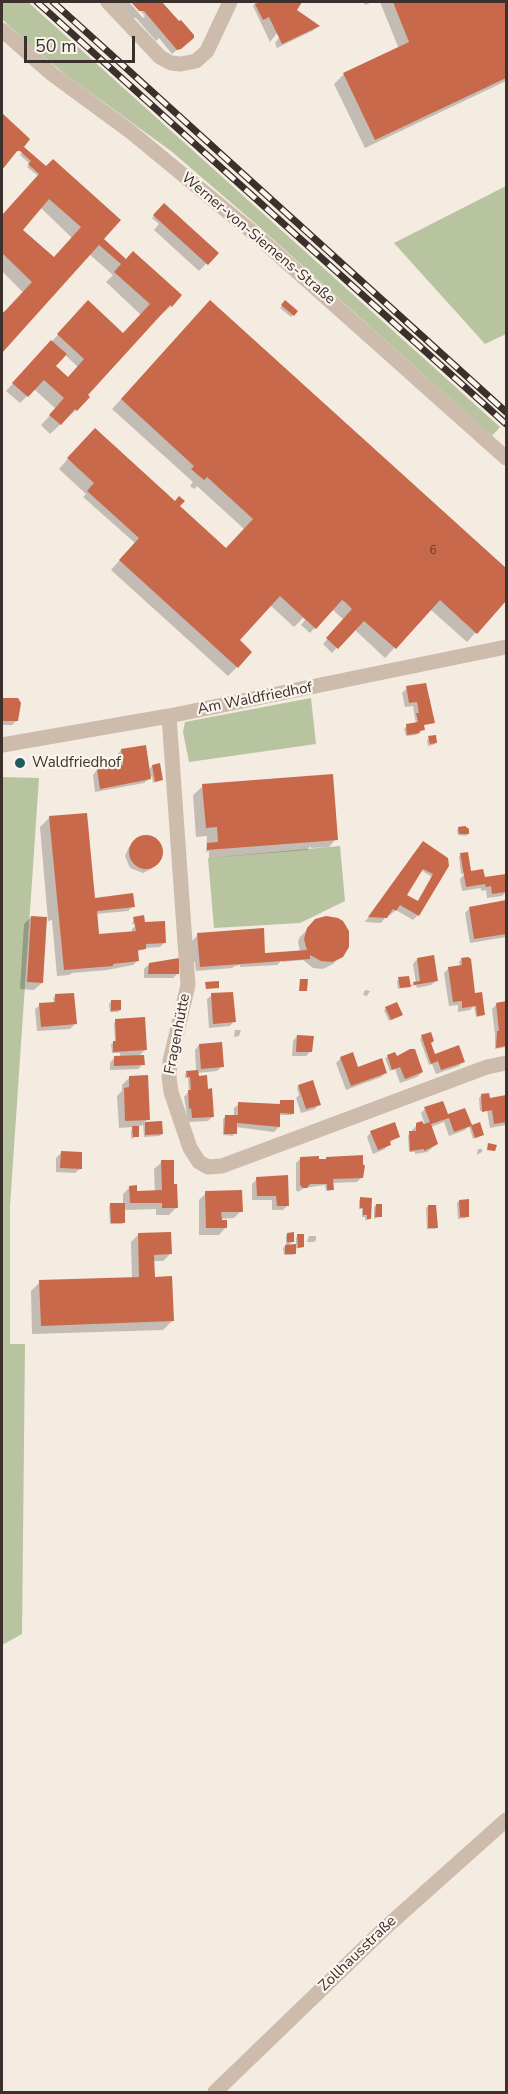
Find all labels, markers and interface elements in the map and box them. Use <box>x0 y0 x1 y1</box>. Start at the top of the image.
scale bar <box>27 24 138 62</box>
text: 50 m <box>35 34 77 58</box>
street label: Werner-von-Siemens-Straße <box>177 169 339 309</box>
house number: 6 <box>429 544 437 558</box>
street label: Am Waldfriedhof <box>196 679 314 719</box>
place label: Waldfriedhof <box>32 754 121 772</box>
marker: Waldfriedhof <box>13 756 27 770</box>
street label: Fragenhütte <box>161 992 195 1076</box>
street label: Zollhausstraße <box>316 1913 400 1995</box>

